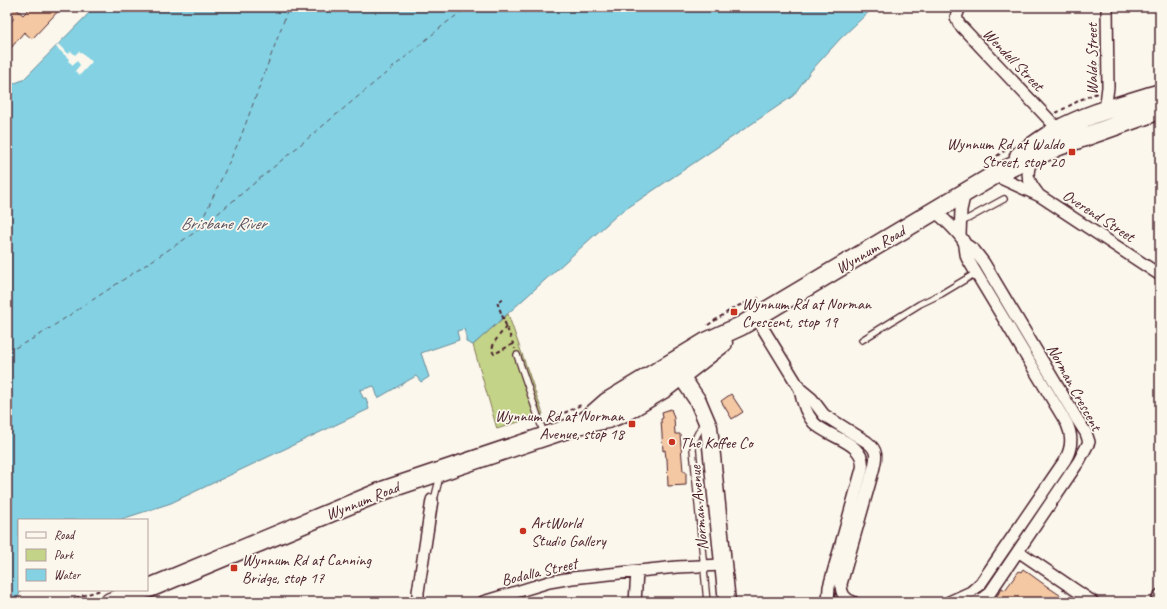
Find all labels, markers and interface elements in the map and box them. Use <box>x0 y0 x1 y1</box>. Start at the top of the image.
street label: Waldo Street <box>1082 22 1102 95</box>
street label: Wendell Street <box>979 24 1049 96</box>
place label: Wynnum Rd at Waldo Street, stop 20 <box>947 134 1066 172</box>
marker: Wynnum Rd at Waldo Street, stop 20 <box>1067 147 1077 157</box>
street label: Overend Street <box>1059 185 1140 247</box>
water label: Brisbane River <box>180 213 268 234</box>
street label: Wynnum Road <box>832 220 911 278</box>
place label: Wynnum Rd at Norman Crescent, stop 19 <box>742 294 872 332</box>
marker: Wynnum Rd at Norman Crescent, stop 19 <box>729 307 739 317</box>
street label: Norman Crescent <box>1042 341 1107 436</box>
place label: Wynnum Rd at Norman Avenue, stop 18 <box>495 406 626 444</box>
marker: Wynnum Rd at Norman Avenue, stop 18 <box>627 419 637 429</box>
place label: The Koffee Co <box>680 433 755 453</box>
marker: The Koffee Co <box>667 437 677 447</box>
street label: Norman Avenue <box>685 463 713 551</box>
street label: Wynnum Road <box>323 476 404 525</box>
place label: ArtWorld Studio Gallery <box>531 513 607 551</box>
legend <box>18 519 148 591</box>
marker: ArtWorld Studio Gallery <box>518 526 528 536</box>
text: Road <box>54 527 76 543</box>
text: Park <box>54 547 75 563</box>
place label: Wynnum Rd at Canning Bridge, stop 17 <box>242 550 372 588</box>
street label: Bodalla Street <box>499 553 582 590</box>
marker: Wynnum Rd at Canning Bridge, stop 17 <box>229 563 239 573</box>
text: Water <box>54 567 82 583</box>

